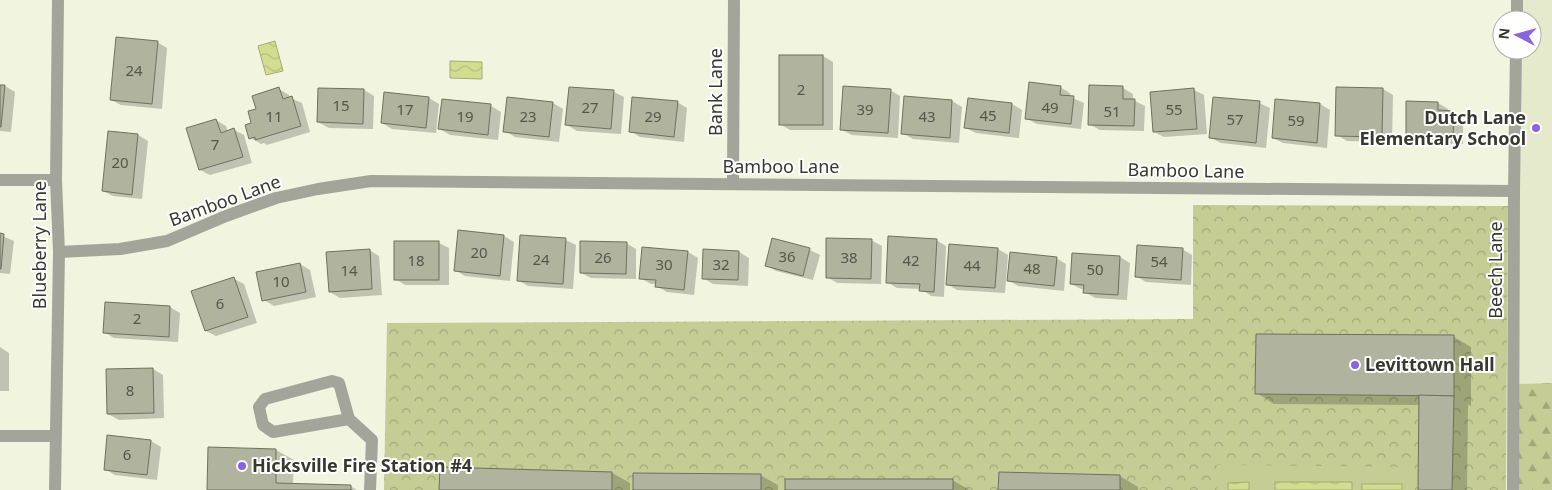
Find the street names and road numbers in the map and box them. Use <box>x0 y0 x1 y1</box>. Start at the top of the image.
street label: Bank Lane <box>703 48 727 136</box>
street label: Bamboo Lane <box>723 154 839 178</box>
street label: Bamboo Lane <box>1127 157 1245 183</box>
street label: Bamboo Lane <box>166 169 284 231</box>
street label: Blueberry Lane <box>27 181 51 309</box>
street label: Beech Lane <box>1483 221 1507 319</box>

